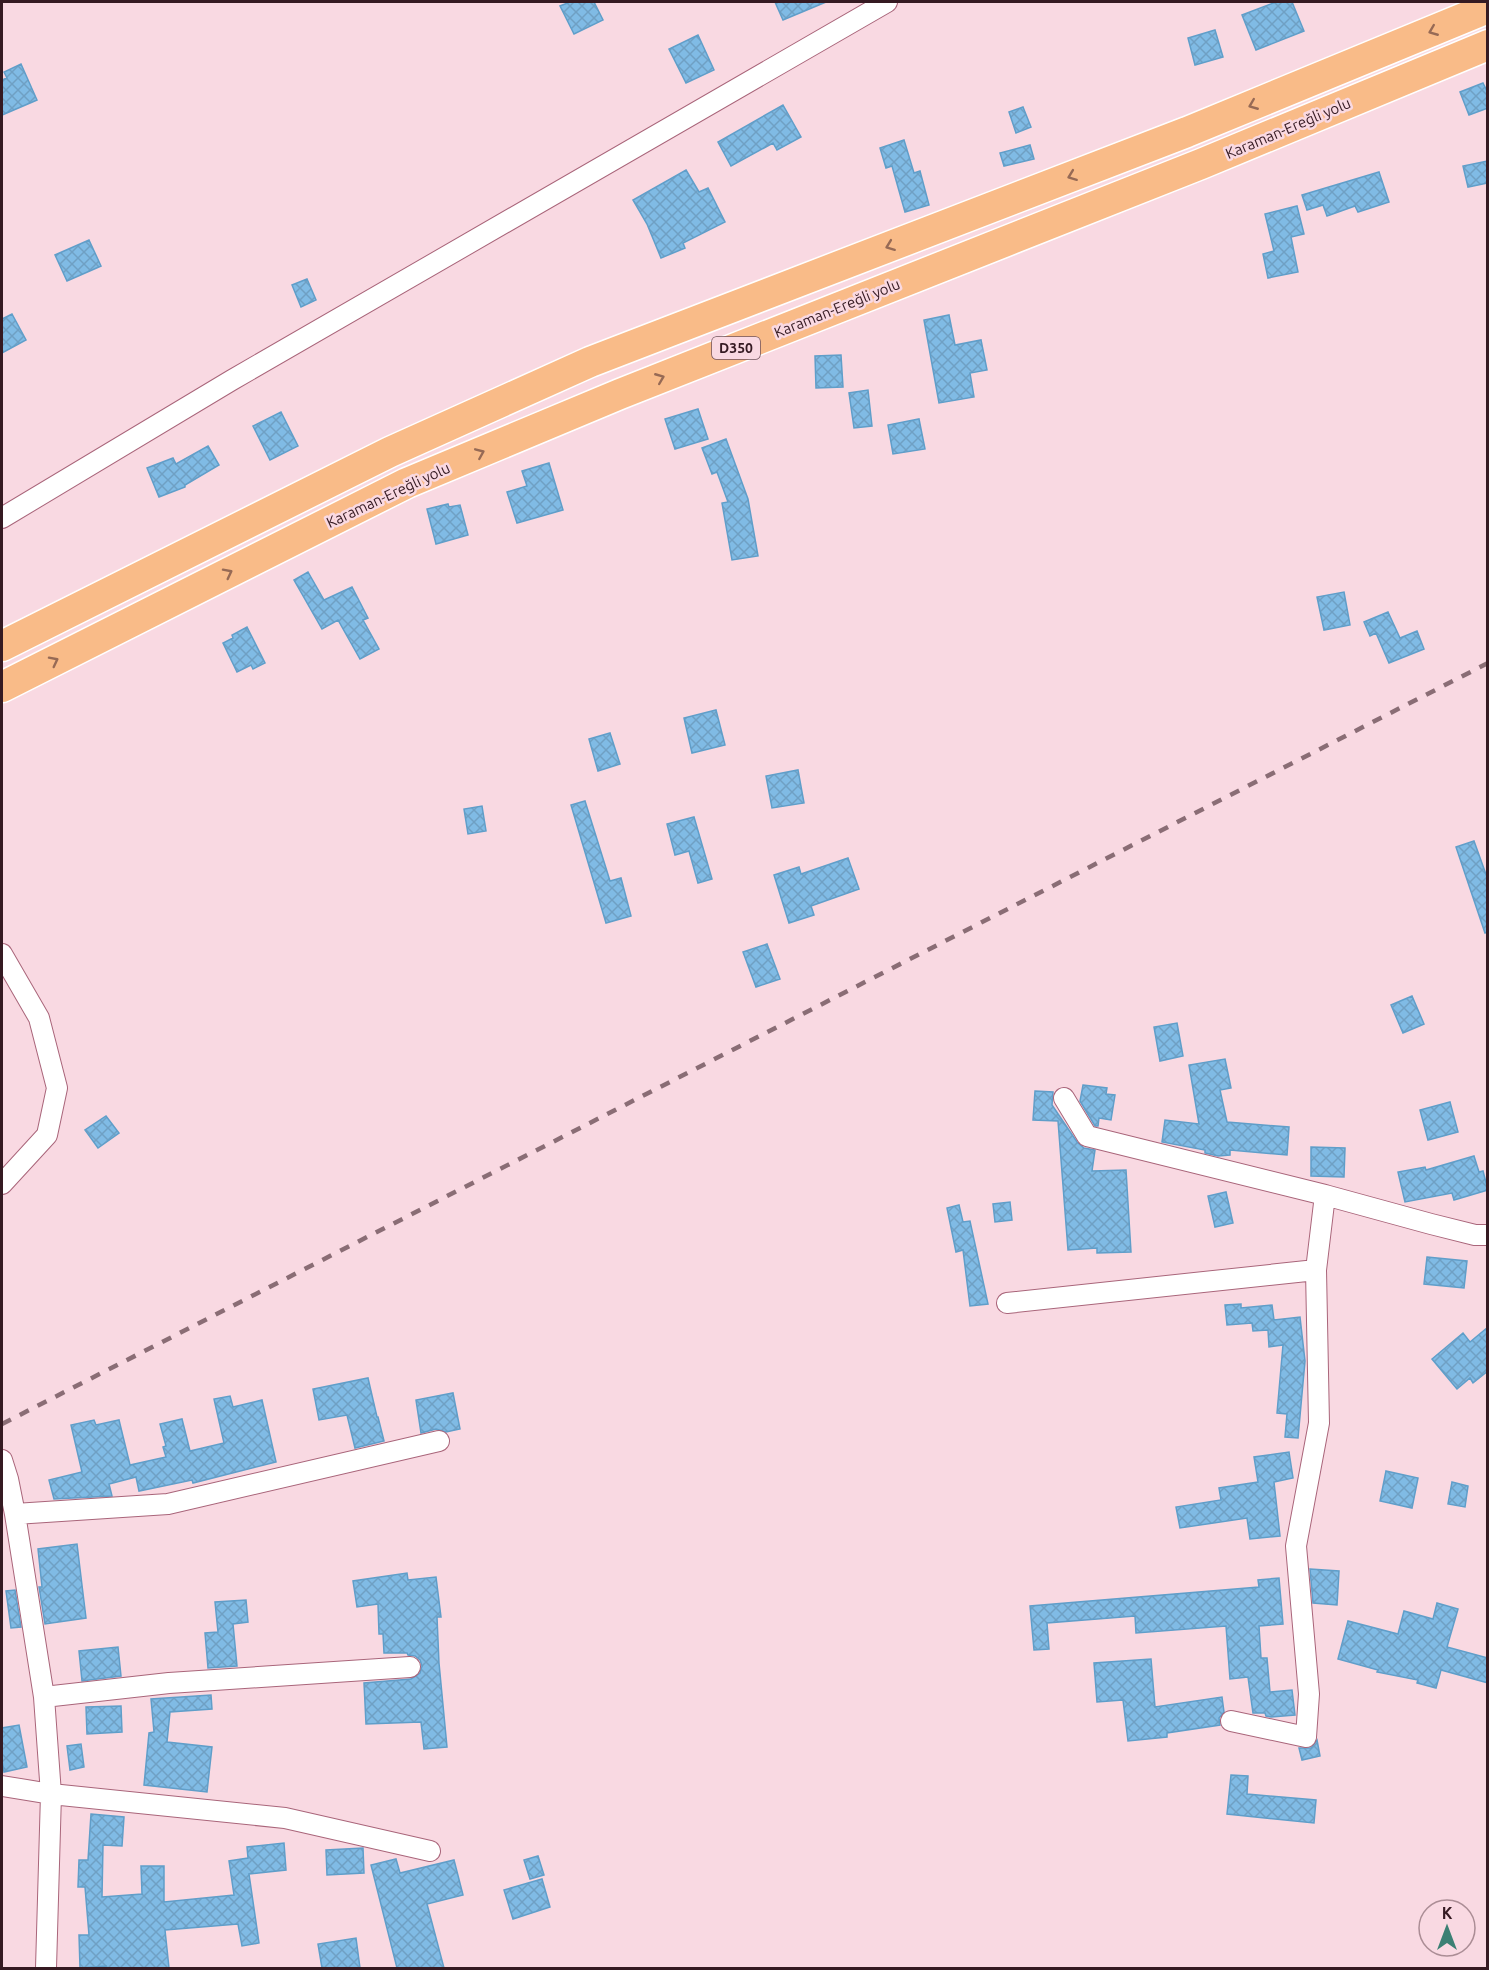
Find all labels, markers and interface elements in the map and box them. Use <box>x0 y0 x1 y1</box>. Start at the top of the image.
one-way arrow <box>1429 24 1440 36</box>
street label: Karaman-Ereğli yolu <box>1223 94 1353 162</box>
one-way arrow <box>1248 98 1259 110</box>
one-way arrow <box>1067 169 1078 182</box>
one-way arrow <box>885 239 896 252</box>
street label: Karaman-Ereğli yolu <box>772 275 902 341</box>
road number: D350 <box>712 337 760 359</box>
one-way arrow <box>653 373 664 385</box>
one-way arrow <box>473 448 484 460</box>
street label: Karaman-Ereğli yolu <box>324 459 452 531</box>
one-way arrow <box>222 569 232 580</box>
one-way arrow <box>47 656 58 668</box>
north arrow <box>1417 1898 1477 1958</box>
text: K <box>1442 1904 1453 1922</box>

